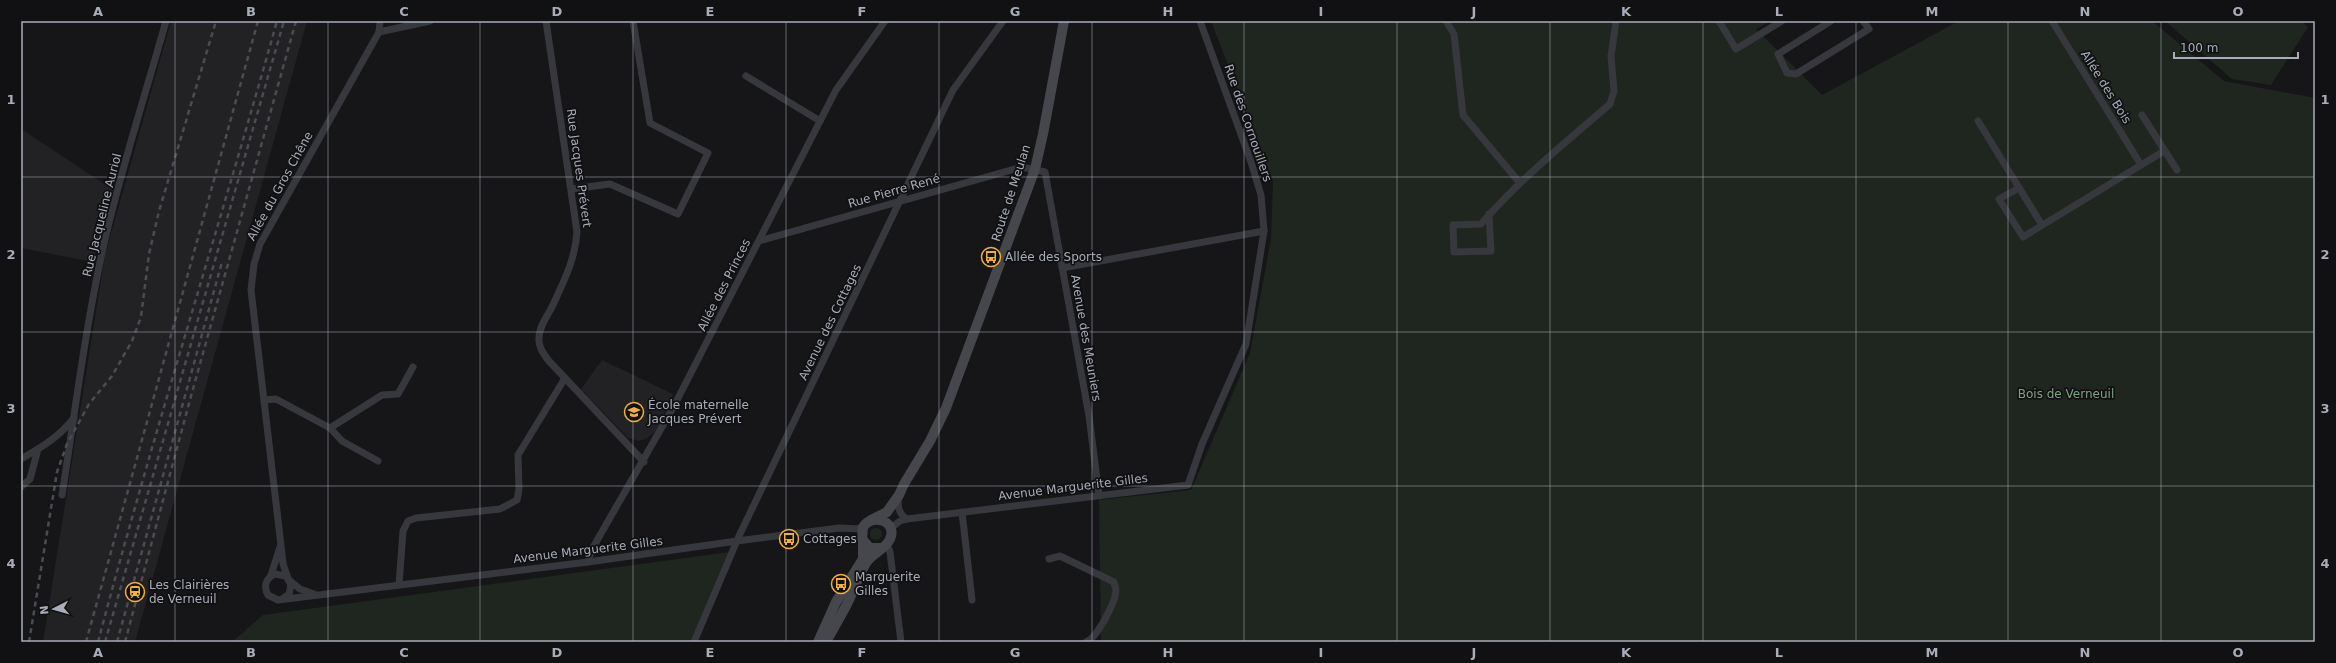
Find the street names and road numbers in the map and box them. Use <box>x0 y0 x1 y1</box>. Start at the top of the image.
street label: Allée des Bois <box>2078 48 2134 126</box>
street label: Rue des Cornouillers <box>1221 62 1275 184</box>
street label: Rue Jacques Prévert <box>564 108 594 229</box>
street label: Allée du Gros Chêne <box>244 129 316 243</box>
street label: Route de Meulan <box>989 143 1033 243</box>
street label: Rue Jacqueline Auriol <box>80 152 124 278</box>
street label: Rue Pierre René <box>846 171 942 211</box>
street label: Allée des Princes <box>695 237 753 333</box>
street label: Avenue des Cottages <box>796 262 864 382</box>
street label: Avenue des Meuniers <box>1068 274 1104 402</box>
street label: Avenue Marguerite Gilles <box>997 471 1149 503</box>
street label: Avenue Marguerite Gilles <box>512 534 664 566</box>

